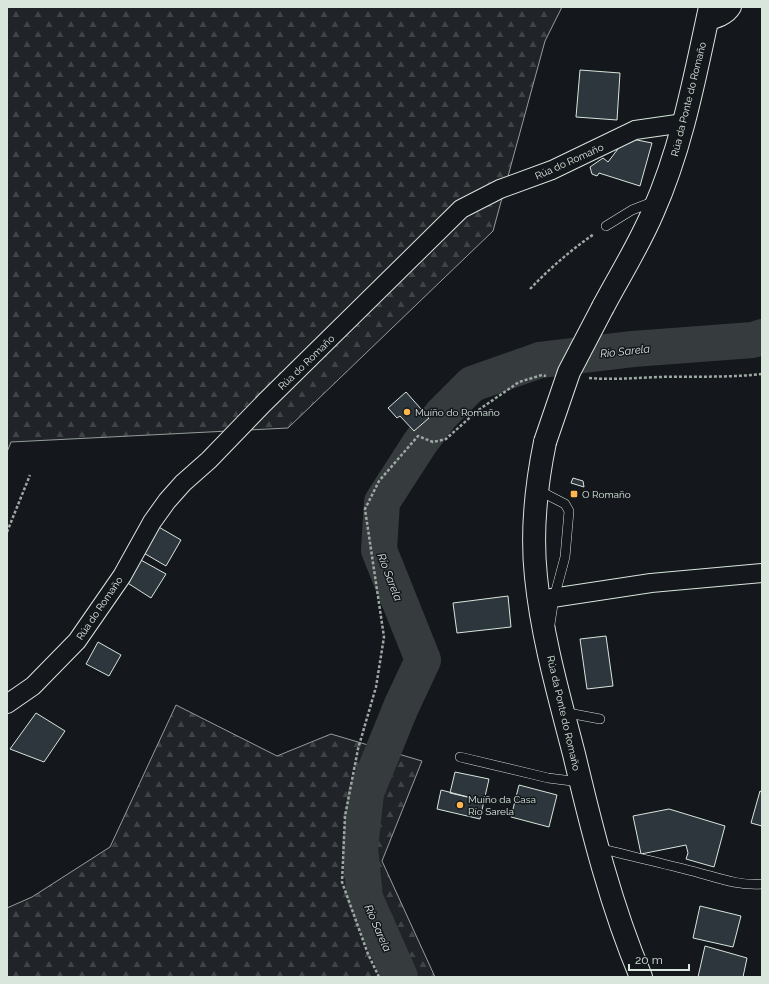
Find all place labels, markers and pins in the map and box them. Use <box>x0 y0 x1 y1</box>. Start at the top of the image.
marker: Muíño do Romaño <box>402 407 412 417</box>
place label: Muíño do Romaño <box>415 407 500 418</box>
marker: O Romaño <box>569 489 579 499</box>
place label: O Romaño <box>582 489 631 500</box>
place label: Muíño da Casa Río Sarela <box>468 794 536 817</box>
marker: Muíño da Casa Río Sarela <box>455 800 465 810</box>

